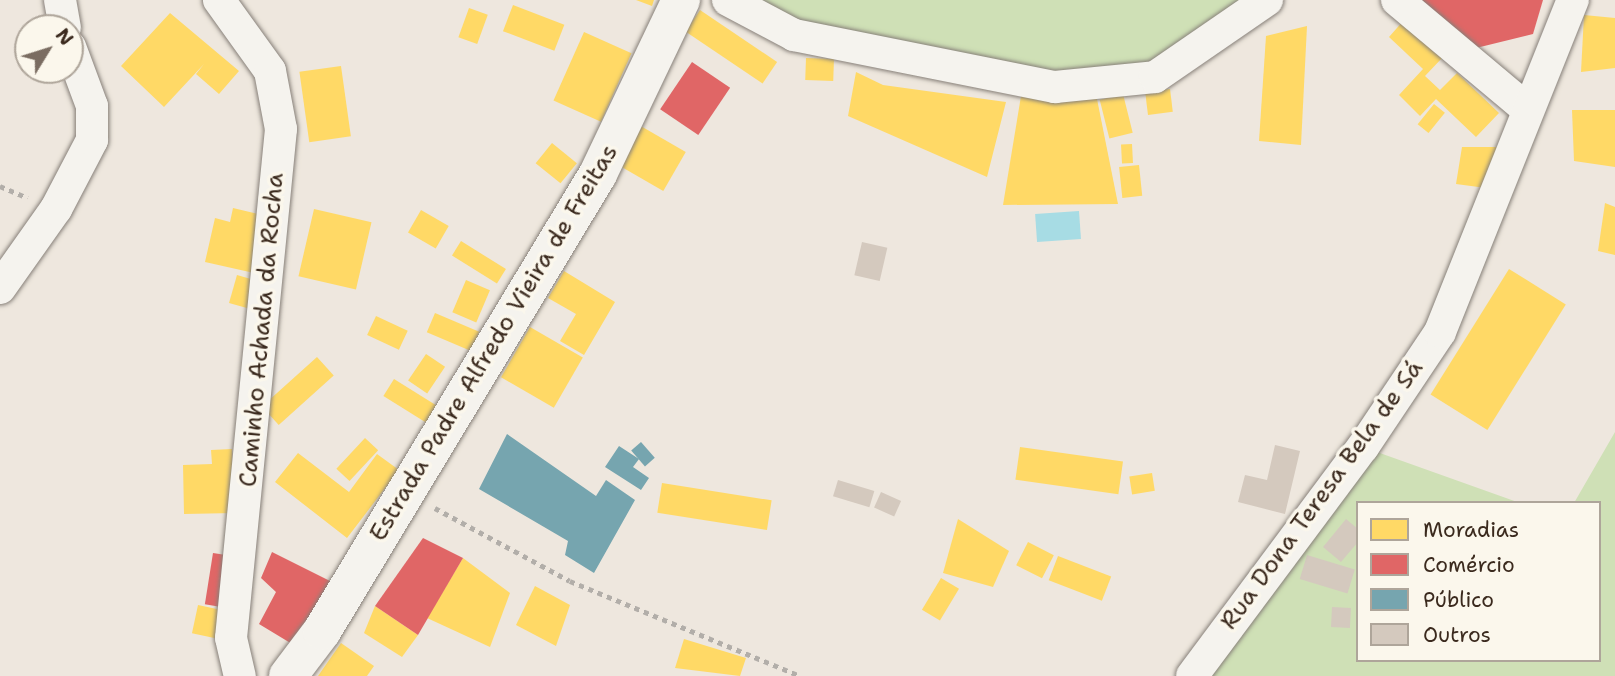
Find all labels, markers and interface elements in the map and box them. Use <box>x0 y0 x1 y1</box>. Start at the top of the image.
north arrow <box>14 14 84 84</box>
text: N <box>50 23 79 51</box>
street label: Estrada Padre Alfredo Vieira de Freitas <box>364 139 624 547</box>
street label: Caminho Achada da Rocha <box>234 172 290 488</box>
street label: Rua Dona Teresa Bela de Sá <box>1215 355 1429 635</box>
legend <box>1356 501 1601 662</box>
text: Moradias <box>1423 516 1519 544</box>
text: Comércio <box>1423 551 1515 579</box>
text: Público <box>1423 586 1494 614</box>
text: Outros <box>1423 621 1491 649</box>

